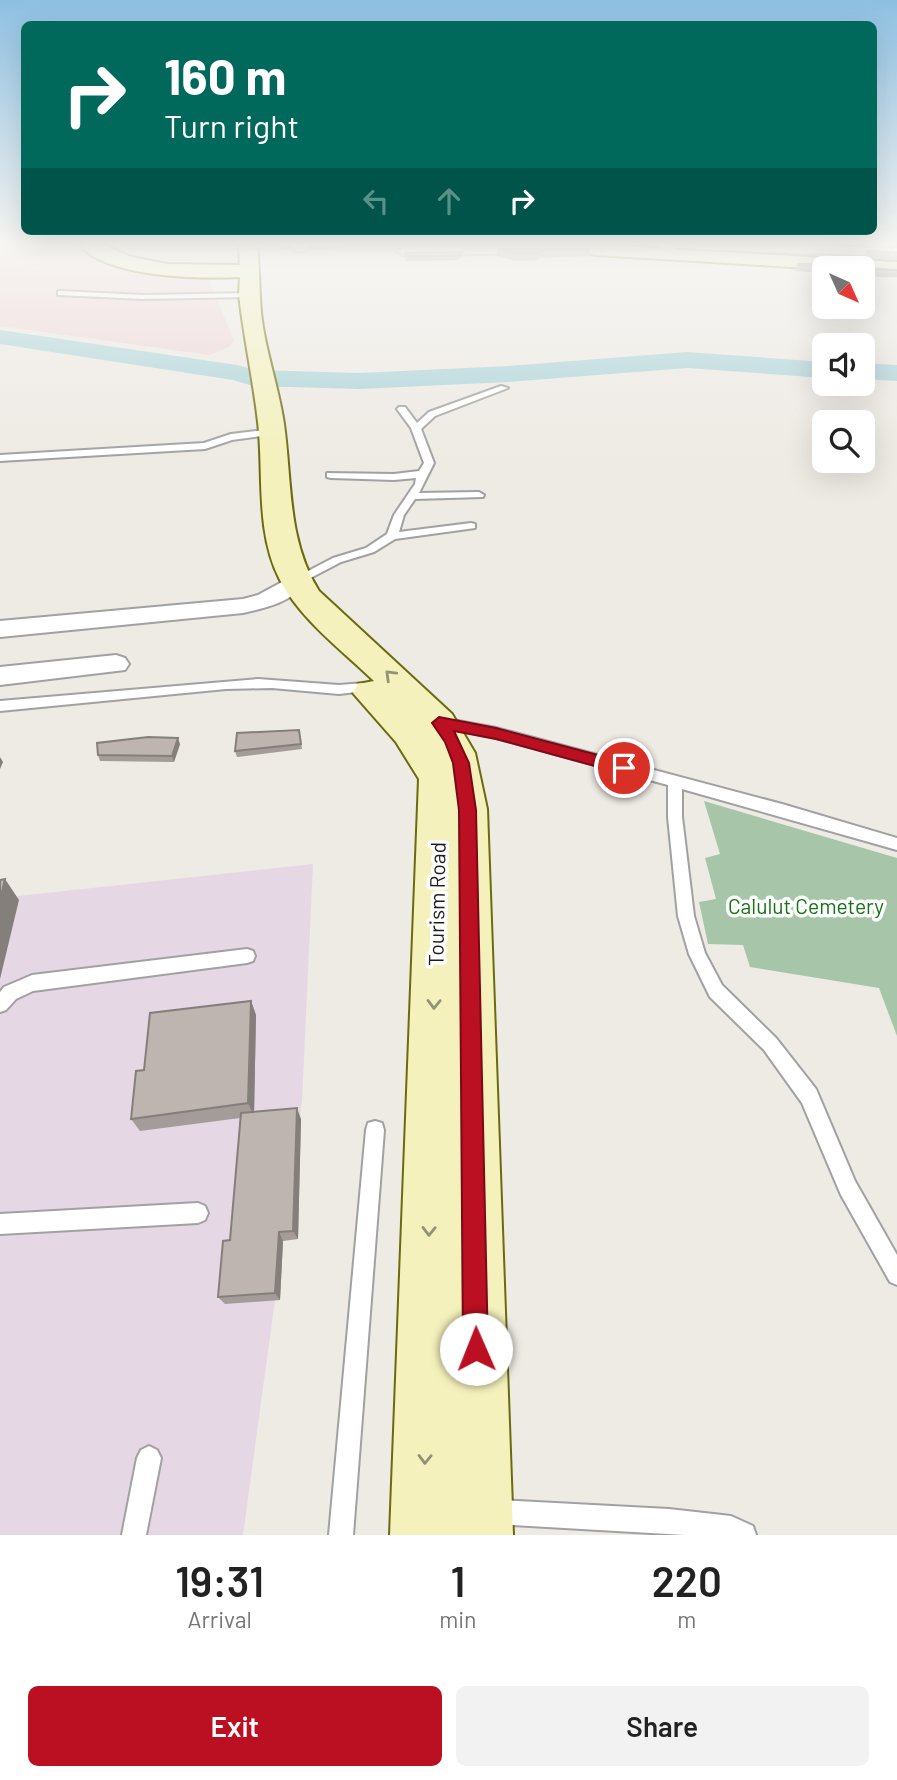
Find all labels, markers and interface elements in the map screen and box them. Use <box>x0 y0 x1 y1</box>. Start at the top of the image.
text: 160 m <box>164 46 286 105</box>
icon: right <box>49 49 140 140</box>
text: Turn right <box>164 106 299 144</box>
icon: left <box>357 182 395 220</box>
icon: ahead <box>430 182 468 220</box>
icon: right <box>503 182 541 220</box>
north arrow <box>812 256 875 318</box>
map controls <box>812 256 875 473</box>
button: sound <box>812 333 875 396</box>
button: search <box>812 410 875 473</box>
one-way arrow <box>385 671 398 684</box>
pin <box>594 738 654 798</box>
icon: arrive <box>605 749 643 787</box>
street label: Tourism Road <box>422 842 450 966</box>
park label: Calulut Cemetery <box>728 893 884 918</box>
one-way arrow <box>426 999 442 1010</box>
one-way arrow <box>422 1226 437 1237</box>
position arrow <box>439 1312 513 1386</box>
one-way arrow <box>417 1454 433 1465</box>
text: 19:31 <box>175 1555 264 1605</box>
text: 1 <box>450 1555 465 1605</box>
text: 220 <box>652 1555 722 1605</box>
text: Arrival <box>187 1605 252 1633</box>
text: min <box>439 1605 476 1633</box>
text: m <box>677 1605 696 1633</box>
button: Exit <box>28 1686 442 1766</box>
button: Share <box>456 1686 869 1766</box>

